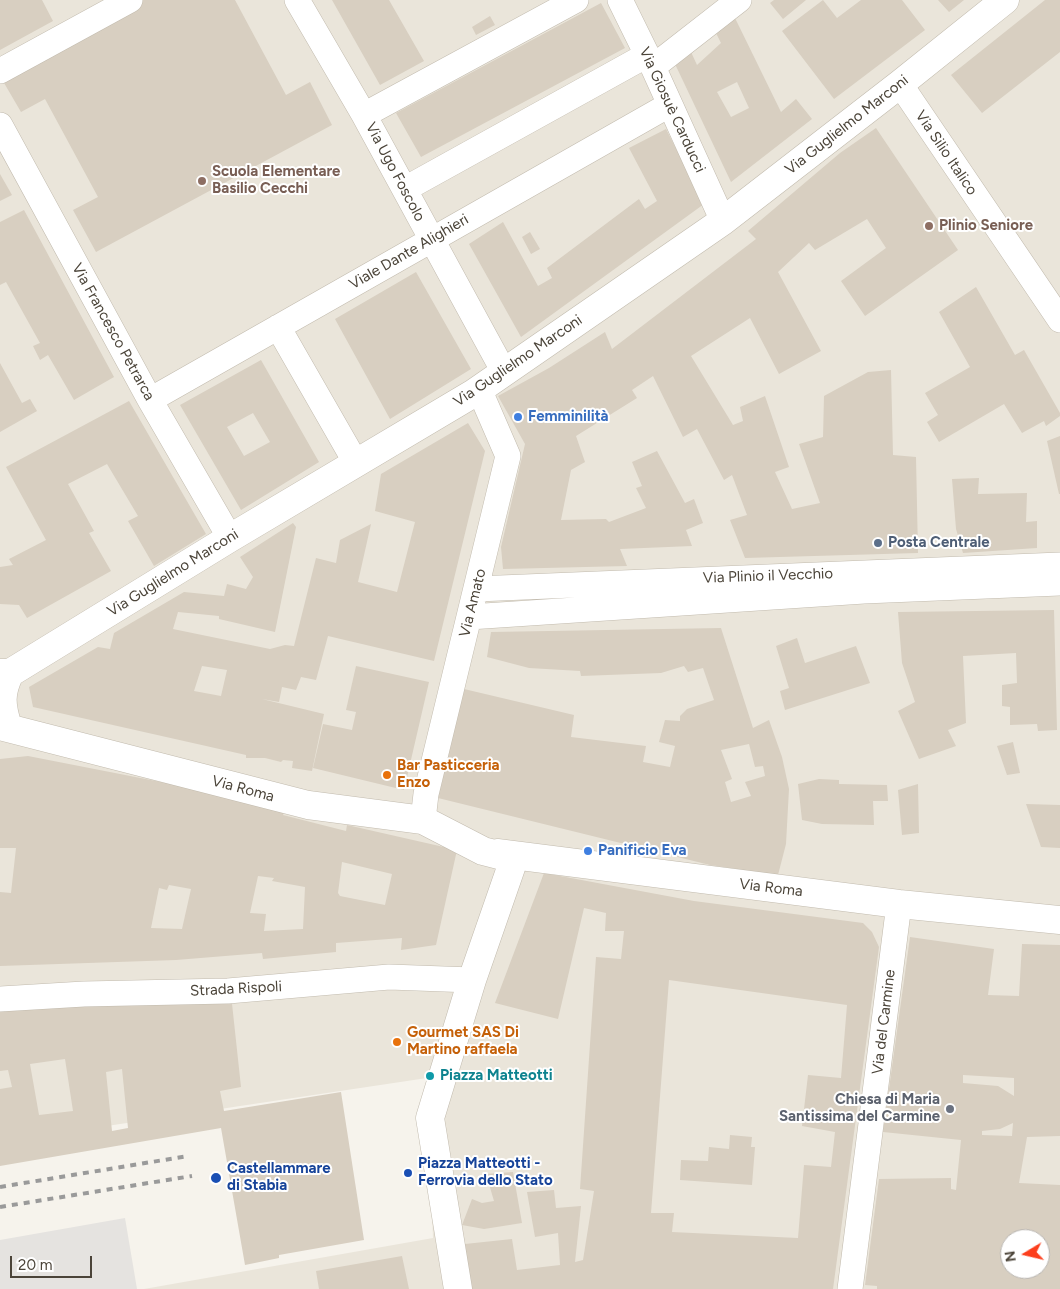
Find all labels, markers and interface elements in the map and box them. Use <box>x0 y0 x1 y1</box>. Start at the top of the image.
street label: Via Giosuè Carducci <box>635 44 709 176</box>
street label: Via Guglielmo Marconi <box>782 71 912 179</box>
street label: Via Silio Italico <box>911 107 981 199</box>
street label: Via Ugo Foscolo <box>361 119 429 225</box>
place label: Scuola Elementare Basilio Cecchi <box>212 163 340 198</box>
marker: Scuola Elementare Basilio Cecchi <box>196 175 208 187</box>
street label: Viale Dante Alighieri <box>346 210 472 294</box>
place label: Plinio Seniore <box>939 217 1033 235</box>
marker: Plinio Seniore <box>923 220 935 232</box>
street label: Via Francesco Petrarca <box>68 260 158 404</box>
street label: Via Guglielmo Marconi <box>450 311 586 411</box>
place label: Femminilità <box>528 408 608 426</box>
marker: Femminilità <box>512 411 524 423</box>
street label: Via Guglielmo Marconi <box>104 525 242 621</box>
place label: Posta Centrale <box>888 534 989 552</box>
marker: Posta Centrale <box>872 537 884 549</box>
street label: Via Plinio il Vecchio <box>703 565 833 587</box>
street label: Via Amato <box>456 567 490 639</box>
place label: Bar Pasticceria Enzo <box>397 757 500 792</box>
marker: Bar Pasticceria Enzo <box>381 769 393 781</box>
street label: Via Roma <box>210 772 276 806</box>
place label: Panificio Eva <box>598 842 686 860</box>
marker: Panificio Eva <box>582 845 594 857</box>
street label: Via Roma <box>738 875 804 901</box>
street label: Via del Carmine <box>869 969 899 1075</box>
street label: Strada Rispoli <box>190 978 282 1000</box>
place label: Gourmet SAS Di Martino raffaela <box>407 1024 519 1059</box>
marker: Gourmet SAS Di Martino raffaela <box>391 1036 403 1048</box>
place label: Piazza Matteotti <box>440 1067 553 1085</box>
marker: Piazza Matteotti <box>424 1070 436 1082</box>
place label: Chiesa di Maria Santissima del Carmine <box>779 1091 940 1126</box>
marker: Chiesa di Maria Santissima del Carmine <box>944 1103 956 1115</box>
place label: Piazza Matteotti - Ferrovia dello Stato <box>418 1155 553 1190</box>
place label: Castellammare di Stabia <box>227 1160 331 1195</box>
marker: Piazza Matteotti - Ferrovia dello Stato <box>402 1167 414 1179</box>
marker: Castellammare di Stabia <box>209 1171 223 1185</box>
north arrow <box>1000 1229 1050 1279</box>
scale bar <box>12 1246 95 1278</box>
text: N <box>1001 1250 1020 1263</box>
text: 20 m <box>18 1256 52 1274</box>

